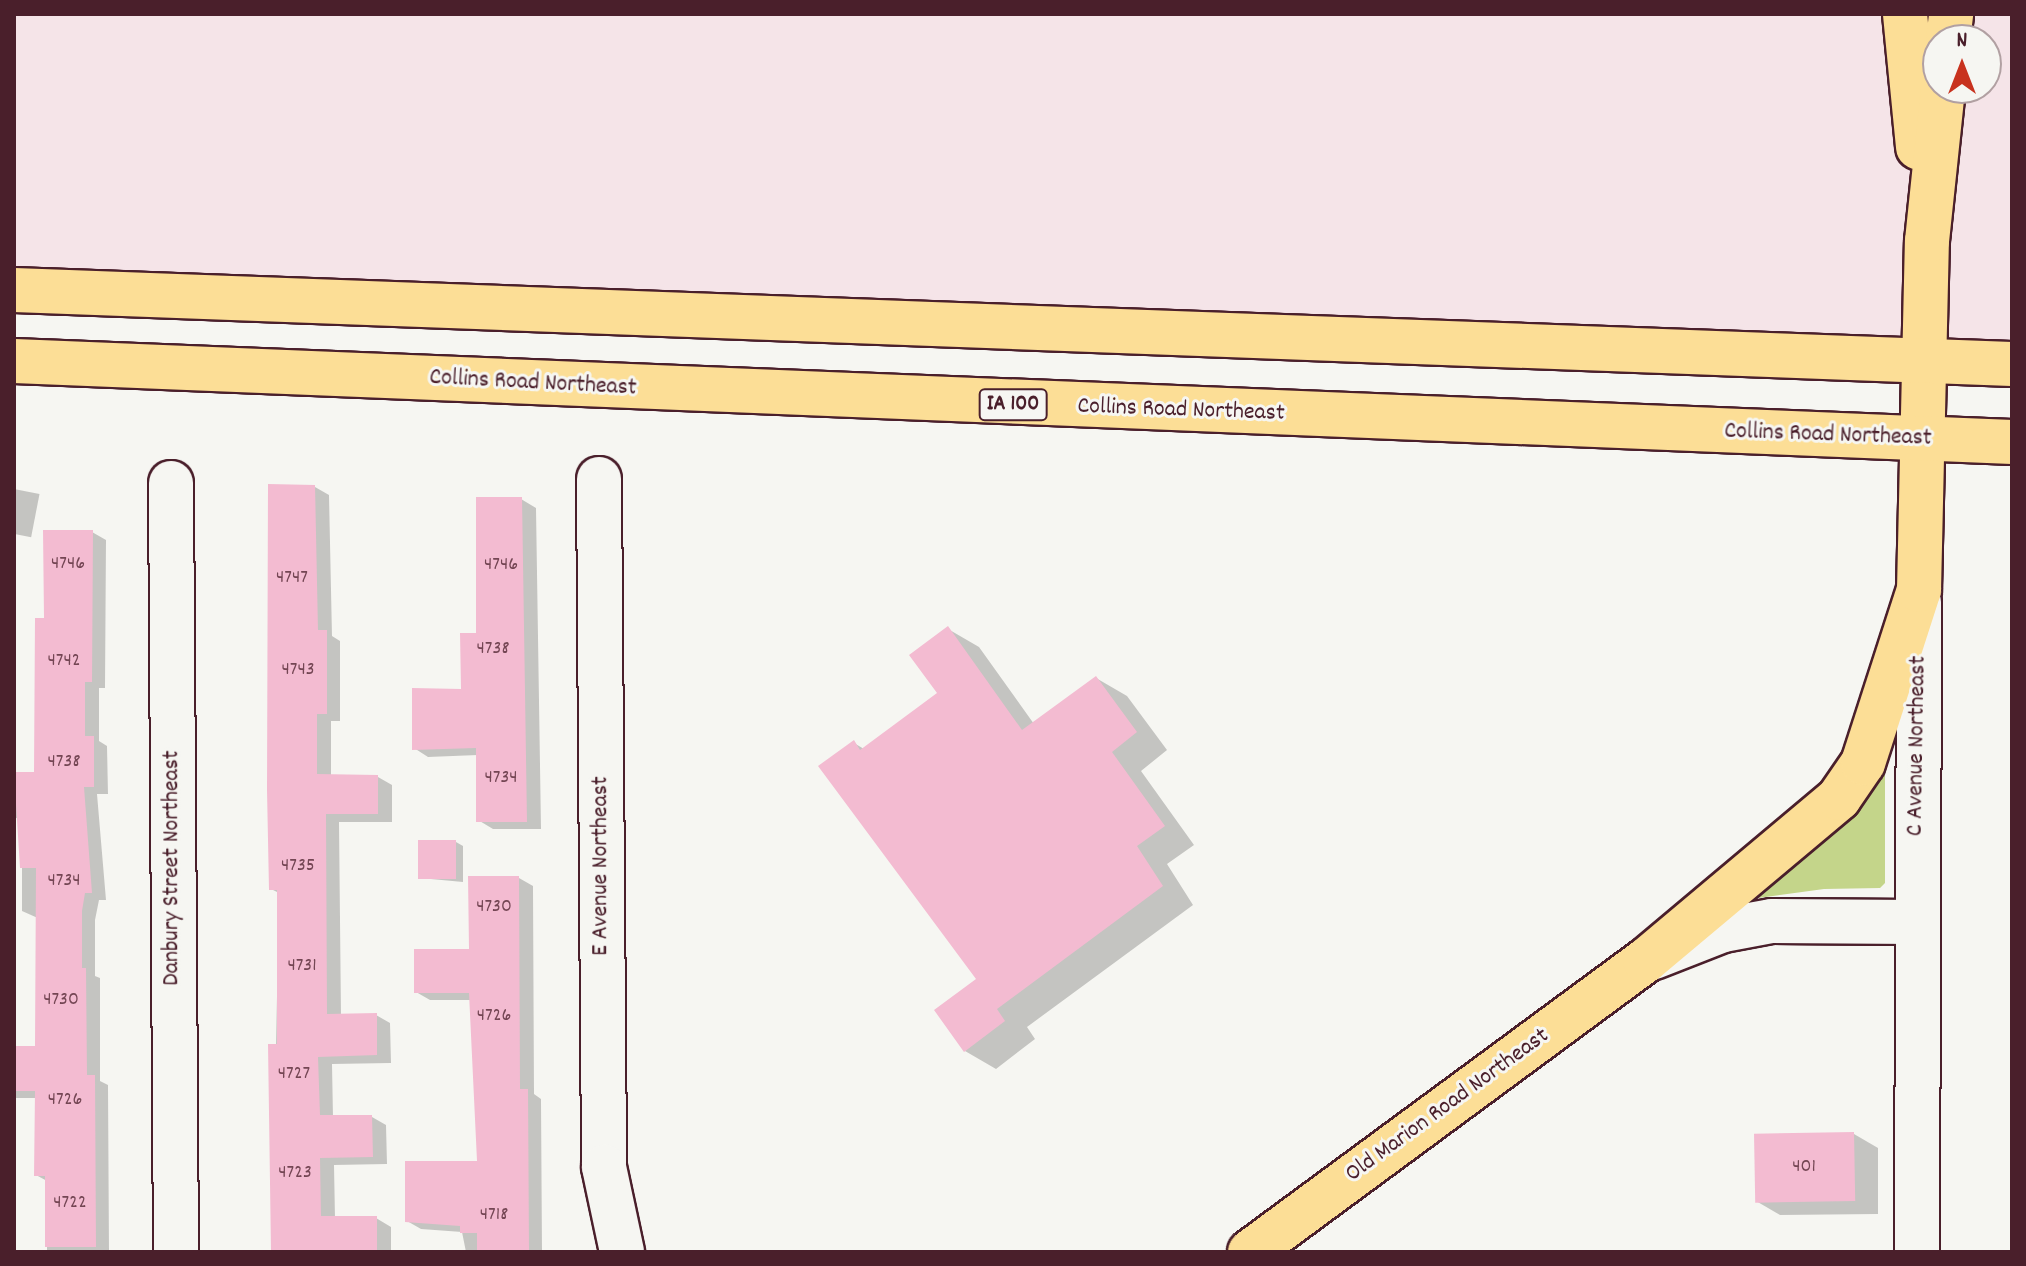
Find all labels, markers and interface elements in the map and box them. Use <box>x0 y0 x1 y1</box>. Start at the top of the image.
north arrow <box>1922 24 2002 104</box>
text: N <box>1957 26 1967 57</box>
street label: Collins Road Northeast <box>429 364 637 404</box>
road number: IA 100 <box>977 387 1049 423</box>
street label: Collins Road Northeast <box>1077 393 1285 429</box>
street label: Collins Road Northeast <box>1724 418 1932 454</box>
house number: 4746 <box>51 552 85 576</box>
house number: 4746 <box>484 553 518 577</box>
house number: 4747 <box>276 566 308 590</box>
house number: 4738 <box>477 637 509 661</box>
house number: 4742 <box>48 649 80 673</box>
street label: C Avenue Northeast <box>1902 655 1934 837</box>
house number: 4743 <box>281 658 315 682</box>
house number: 4738 <box>48 750 80 774</box>
street label: Danbury Street Northeast <box>159 750 187 986</box>
house number: 4734 <box>484 766 518 790</box>
street label: E Avenue Northeast <box>588 776 616 956</box>
house number: 4735 <box>281 854 315 878</box>
house number: 4734 <box>47 869 81 893</box>
house number: 4730 <box>476 895 512 919</box>
house number: 4731 <box>287 954 317 978</box>
house number: 4730 <box>43 988 79 1012</box>
house number: 4726 <box>477 1004 511 1028</box>
street label: Old Marion Road Northeast <box>1341 1022 1555 1190</box>
house number: 4727 <box>278 1062 310 1086</box>
house number: 4726 <box>48 1088 82 1112</box>
house number: 401 <box>1792 1155 1816 1179</box>
house number: 4723 <box>278 1161 312 1185</box>
house number: 4722 <box>53 1191 87 1215</box>
house number: 4718 <box>480 1203 508 1227</box>

